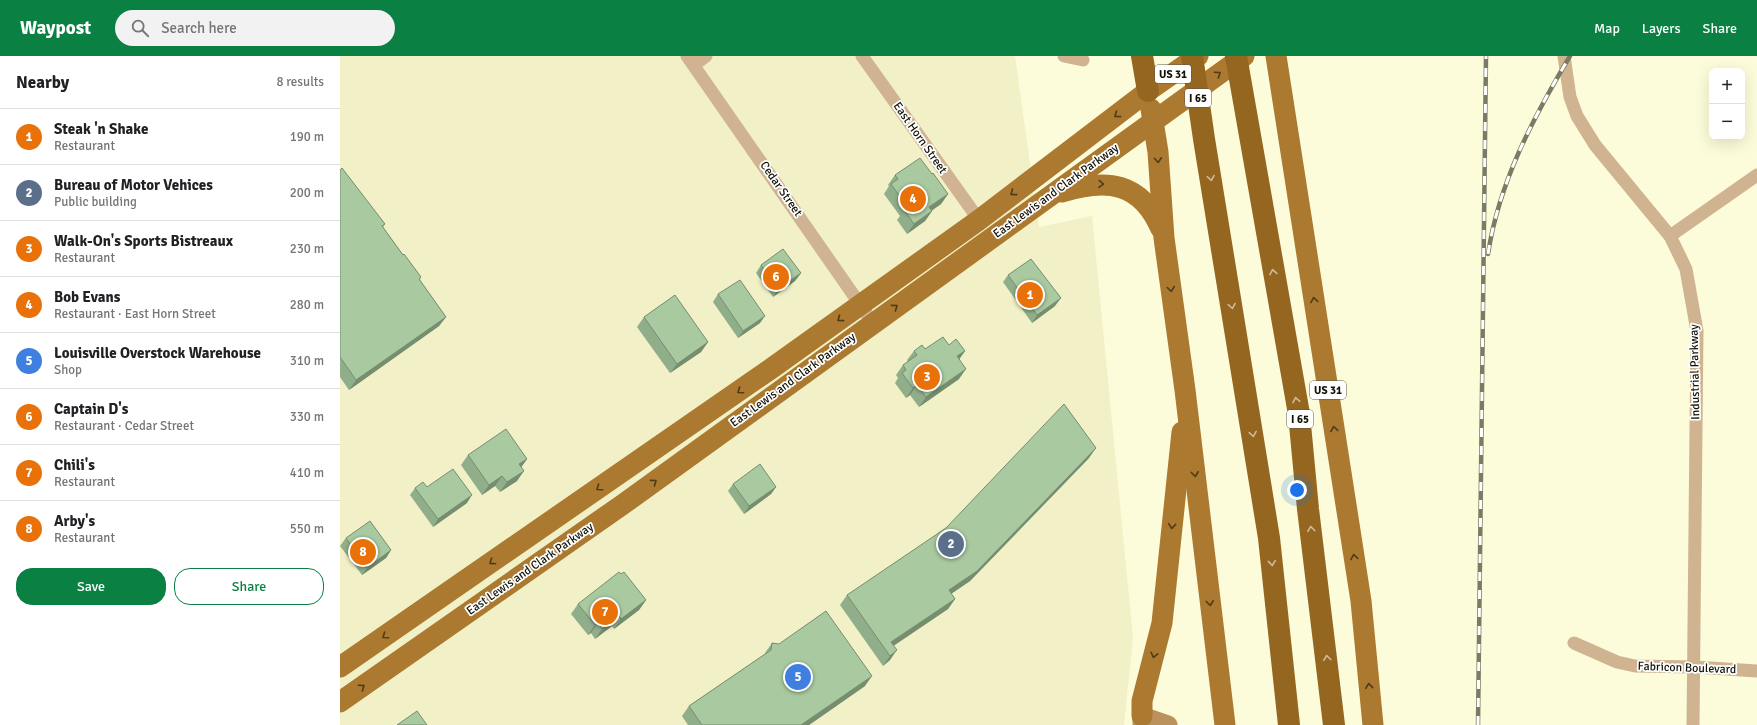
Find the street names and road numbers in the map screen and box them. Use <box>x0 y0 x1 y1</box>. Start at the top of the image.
road number: US 31 <box>1155 65 1191 83</box>
road number: I 65 <box>1185 89 1211 107</box>
street label: East Horn Street <box>890 99 950 177</box>
street label: East Lewis and Clark Parkway <box>990 140 1122 242</box>
street label: Cedar Street <box>757 159 805 219</box>
street label: Industrial Parkway <box>1687 324 1703 420</box>
street label: East Lewis and Clark Parkway <box>727 329 859 431</box>
road number: US 31 <box>1310 381 1346 399</box>
road number: I 65 <box>1287 410 1313 428</box>
street label: East Lewis and Clark Parkway <box>464 519 597 619</box>
street label: Fabricon Boulevard <box>1637 659 1737 677</box>

